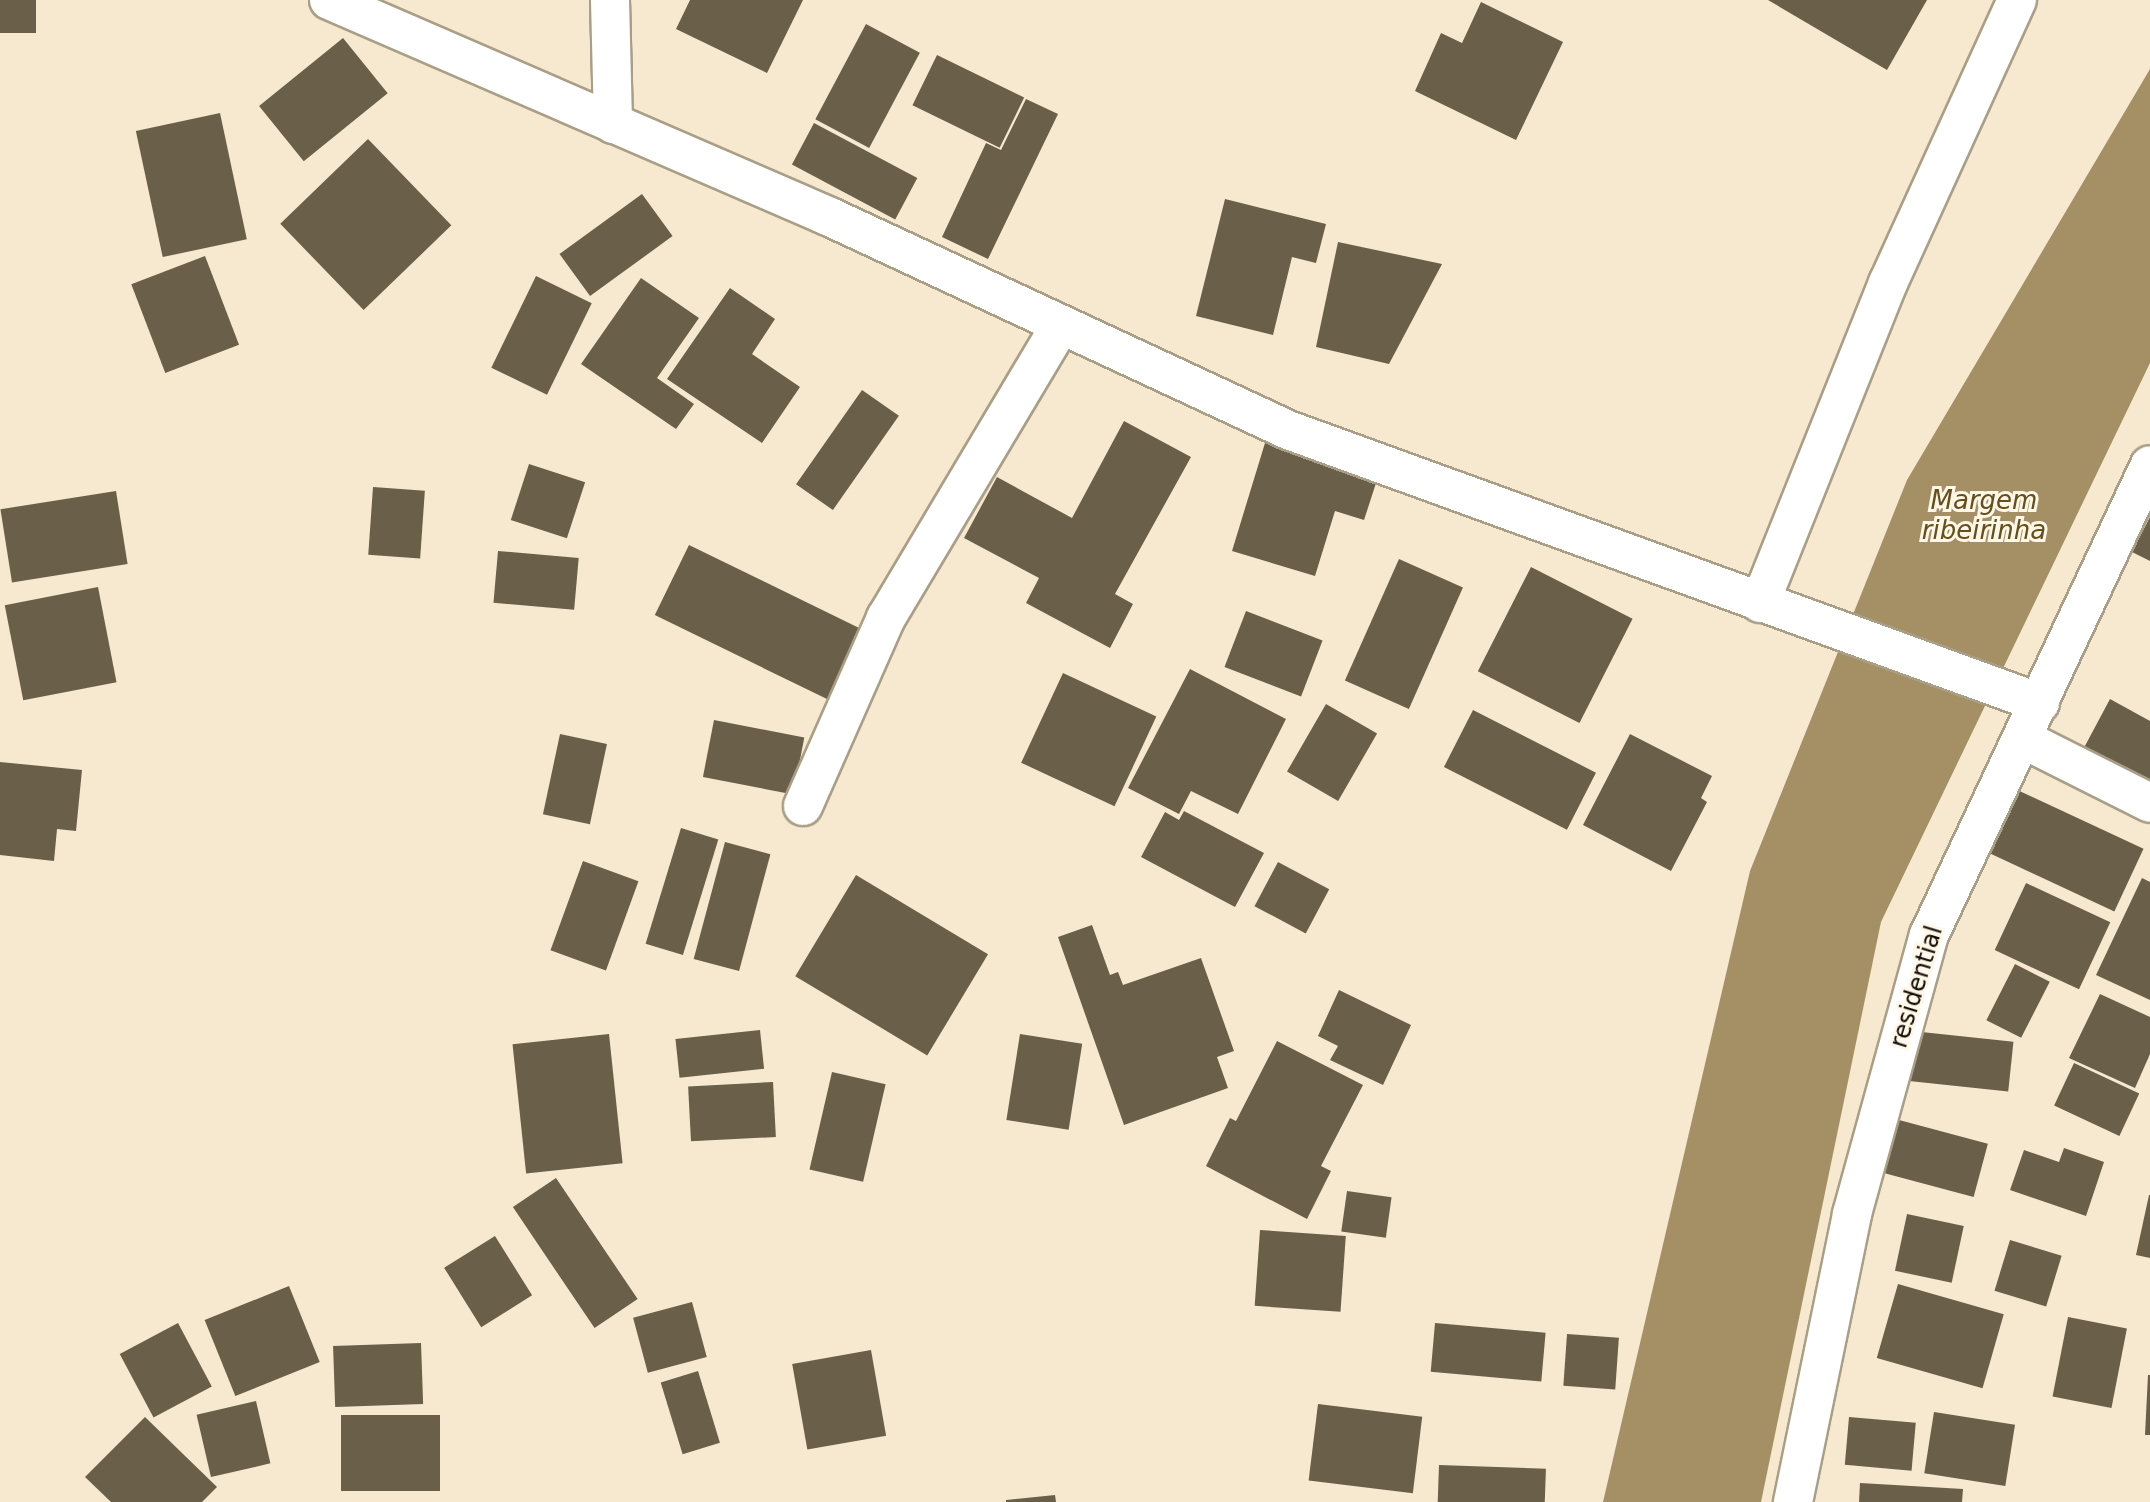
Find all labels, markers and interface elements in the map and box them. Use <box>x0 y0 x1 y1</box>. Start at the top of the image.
water label: Margem ribeirinha <box>1922 485 2046 546</box>
street label: residential <box>1885 923 1949 1051</box>

